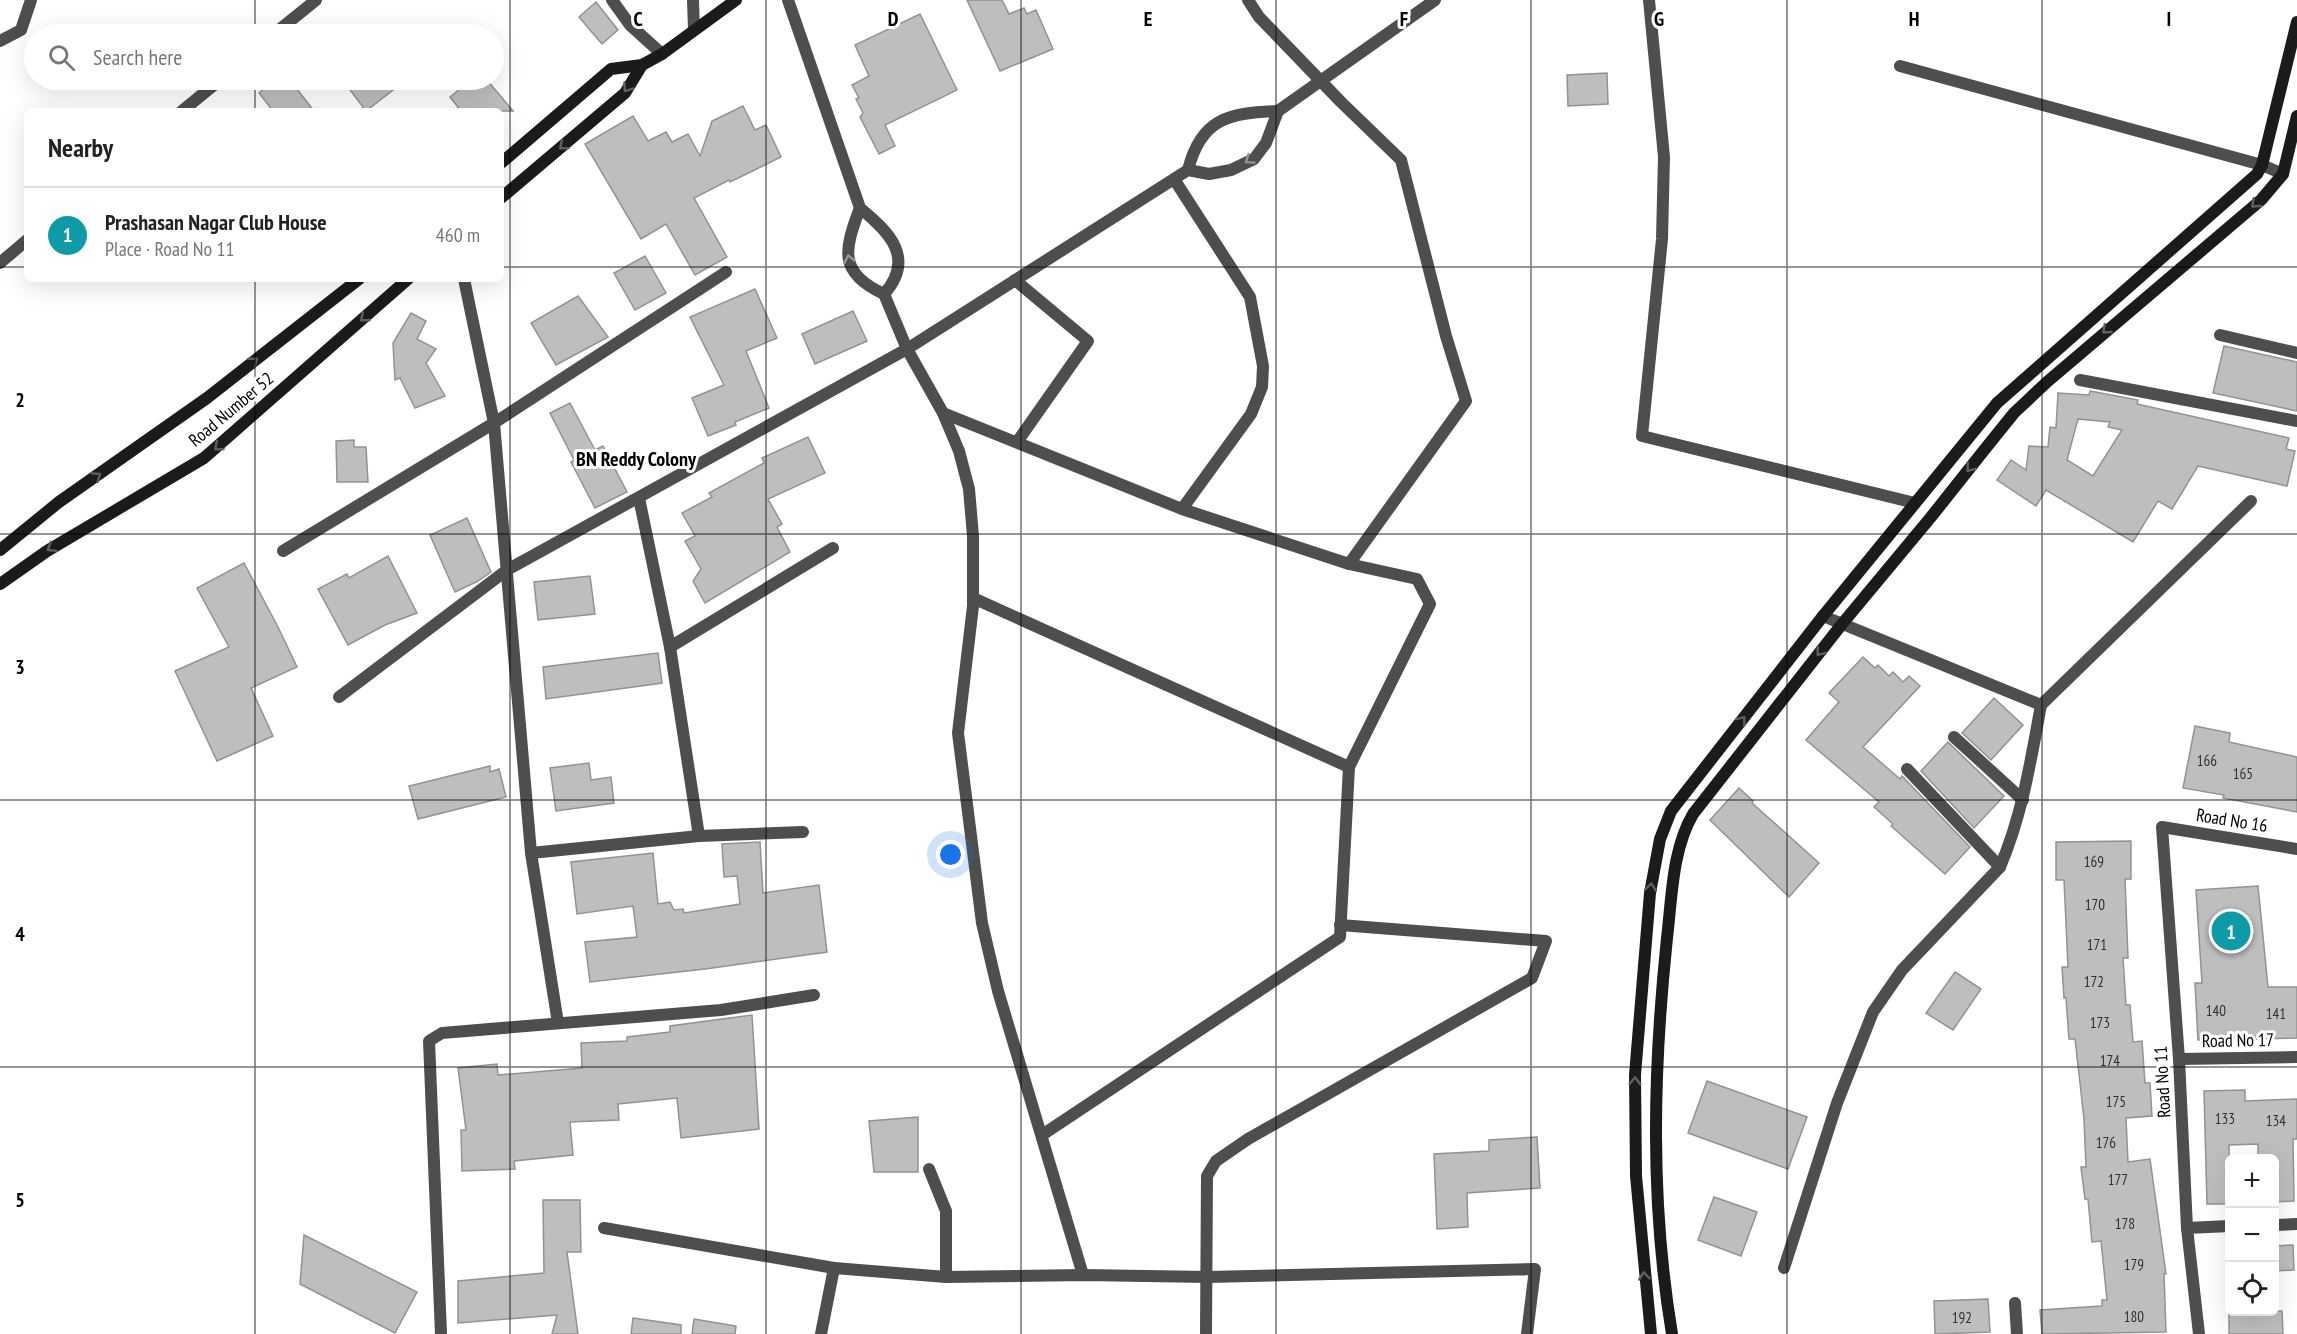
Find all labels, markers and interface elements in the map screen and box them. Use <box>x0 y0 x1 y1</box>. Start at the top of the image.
text: C <box>633 6 643 32</box>
text: D <box>888 6 899 32</box>
text: E <box>1144 6 1152 32</box>
text: F <box>1400 6 1408 32</box>
text: G <box>1654 6 1664 32</box>
text: H <box>1909 6 1919 32</box>
text: I <box>2167 6 2171 32</box>
search box <box>24 24 504 90</box>
icon: search <box>45 41 78 74</box>
text: Search here <box>93 43 182 71</box>
one-way arrow <box>623 82 634 93</box>
text: Nearby <box>48 131 113 164</box>
one-way arrow <box>559 139 570 150</box>
one-way arrow <box>1244 153 1255 164</box>
one-way arrow <box>2251 197 2262 208</box>
text: Prashasan Nagar Club House <box>105 208 327 236</box>
text: 1 <box>63 222 72 248</box>
text: 460 m <box>436 222 480 248</box>
text: Place · Road No 11 <box>105 236 234 262</box>
one-way arrow <box>843 254 856 264</box>
one-way arrow <box>360 311 371 322</box>
one-way arrow <box>2103 323 2113 334</box>
one-way arrow <box>247 357 258 368</box>
street label: Road Number 52 <box>184 367 278 451</box>
text: 2 <box>15 387 25 413</box>
one-way arrow <box>214 439 225 450</box>
district label: BN Reddy Colony <box>576 446 697 472</box>
one-way arrow <box>1966 461 1977 472</box>
one-way arrow <box>90 472 101 483</box>
one-way arrow <box>47 541 57 553</box>
one-way arrow <box>1817 645 1828 656</box>
text: 3 <box>15 654 25 680</box>
one-way arrow <box>1735 715 1746 726</box>
house number: 166 <box>2197 751 2217 770</box>
house number: 165 <box>2233 764 2253 783</box>
street label: Road No 16 <box>2195 803 2269 837</box>
your location <box>936 840 965 869</box>
house number: 169 <box>2084 852 2104 871</box>
one-way arrow <box>1644 882 1656 892</box>
house number: 170 <box>2085 895 2105 914</box>
pin: 1 <box>2212 908 2250 954</box>
text: 4 <box>15 921 25 947</box>
house number: 171 <box>2087 935 2107 954</box>
house number: 172 <box>2084 972 2104 991</box>
house number: 140 <box>2206 1001 2226 1020</box>
house number: 141 <box>2266 1004 2286 1023</box>
house number: 173 <box>2090 1013 2110 1032</box>
street label: Road No 17 <box>2202 1028 2274 1052</box>
street label: Road No 11 <box>2149 1045 2175 1119</box>
house number: 174 <box>2100 1051 2120 1070</box>
one-way arrow <box>1629 1077 1642 1086</box>
house number: 175 <box>2106 1092 2126 1111</box>
house number: 133 <box>2215 1109 2235 1128</box>
house number: 134 <box>2266 1111 2286 1130</box>
house number: 176 <box>2096 1133 2116 1152</box>
map controls <box>2225 1154 2279 1316</box>
button: + <box>2225 1154 2279 1208</box>
house number: 177 <box>2108 1170 2128 1189</box>
text: 5 <box>15 1187 25 1213</box>
button: − <box>2225 1208 2279 1262</box>
house number: 178 <box>2115 1214 2135 1233</box>
house number: 179 <box>2124 1255 2144 1274</box>
button: locate <box>2225 1262 2279 1316</box>
one-way arrow <box>1638 1271 1651 1280</box>
house number: 180 <box>2124 1307 2144 1326</box>
house number: 192 <box>1952 1308 1972 1327</box>

